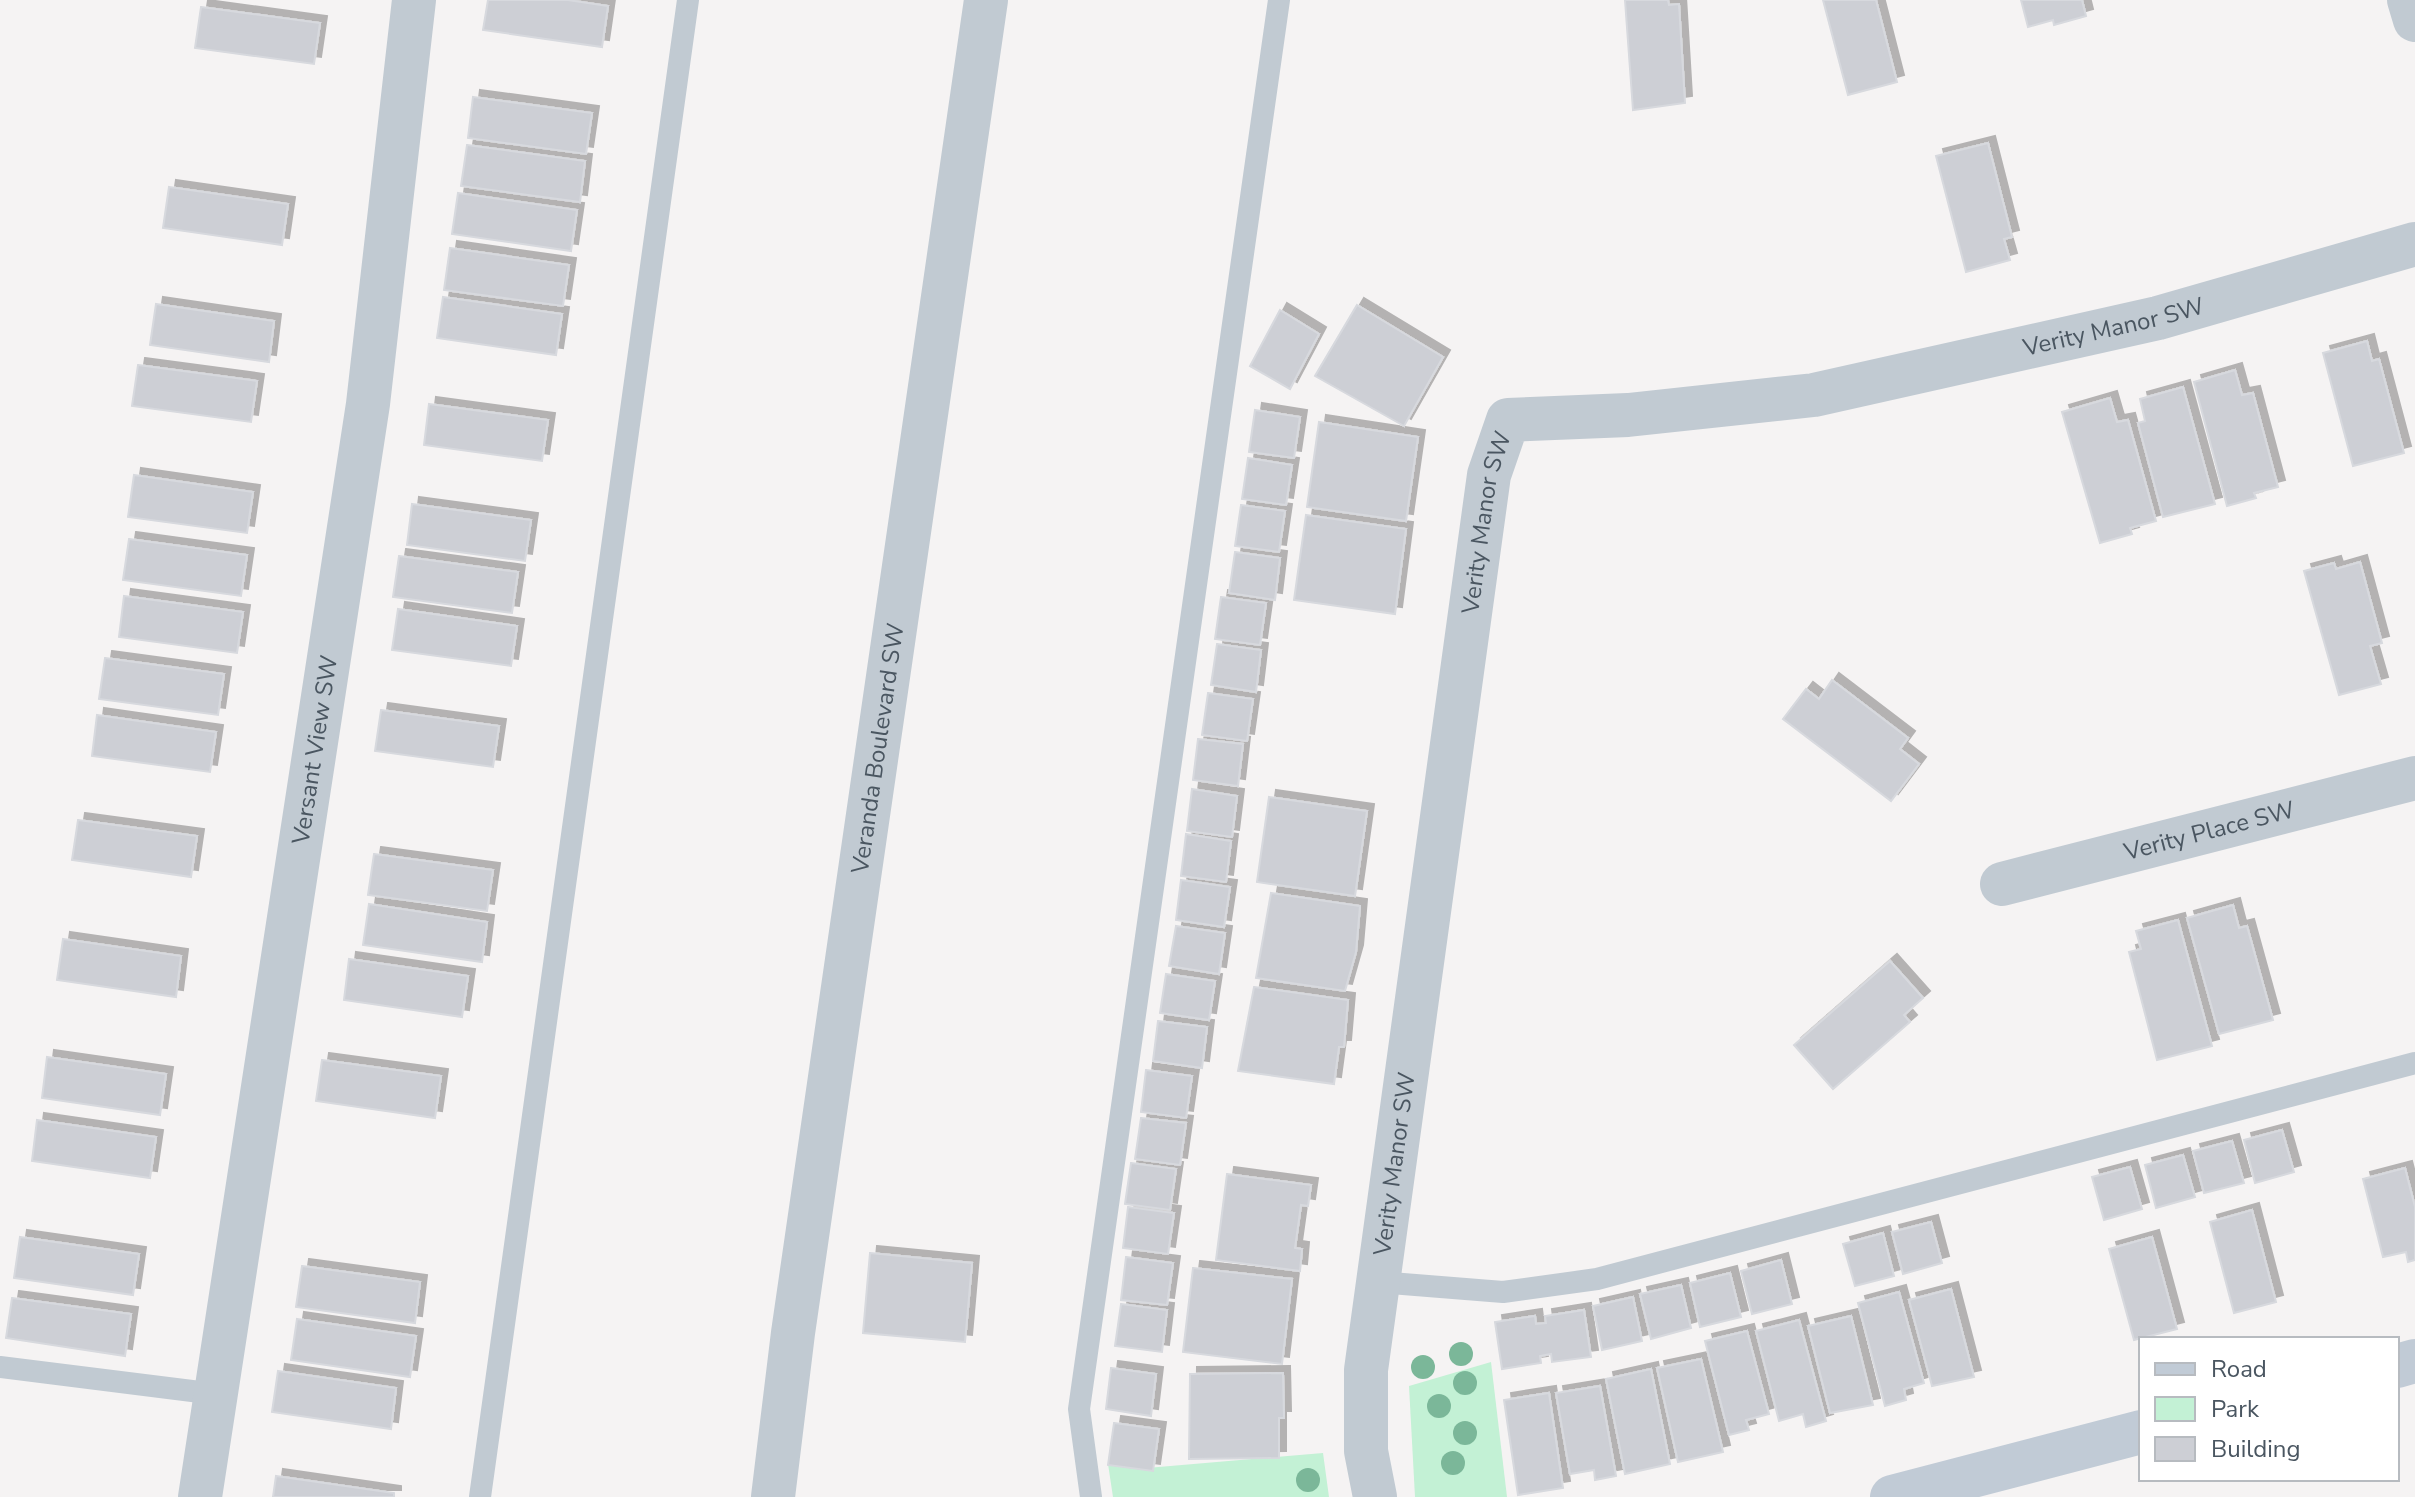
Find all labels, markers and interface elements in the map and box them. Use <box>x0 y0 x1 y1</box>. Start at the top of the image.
street label: Verity Manor SW <box>2019 290 2208 364</box>
street label: Verity Manor SW <box>1454 427 1519 617</box>
street label: Veranda Boulevard SW <box>844 621 912 877</box>
street label: Versant View SW <box>284 653 345 848</box>
street label: Verity Place SW <box>2120 794 2298 868</box>
street label: Verity Manor SW <box>1366 1070 1423 1259</box>
legend <box>2139 1337 2399 1481</box>
text: Road <box>2211 1353 2267 1385</box>
text: Park <box>2211 1393 2260 1425</box>
text: Building <box>2211 1433 2301 1465</box>

